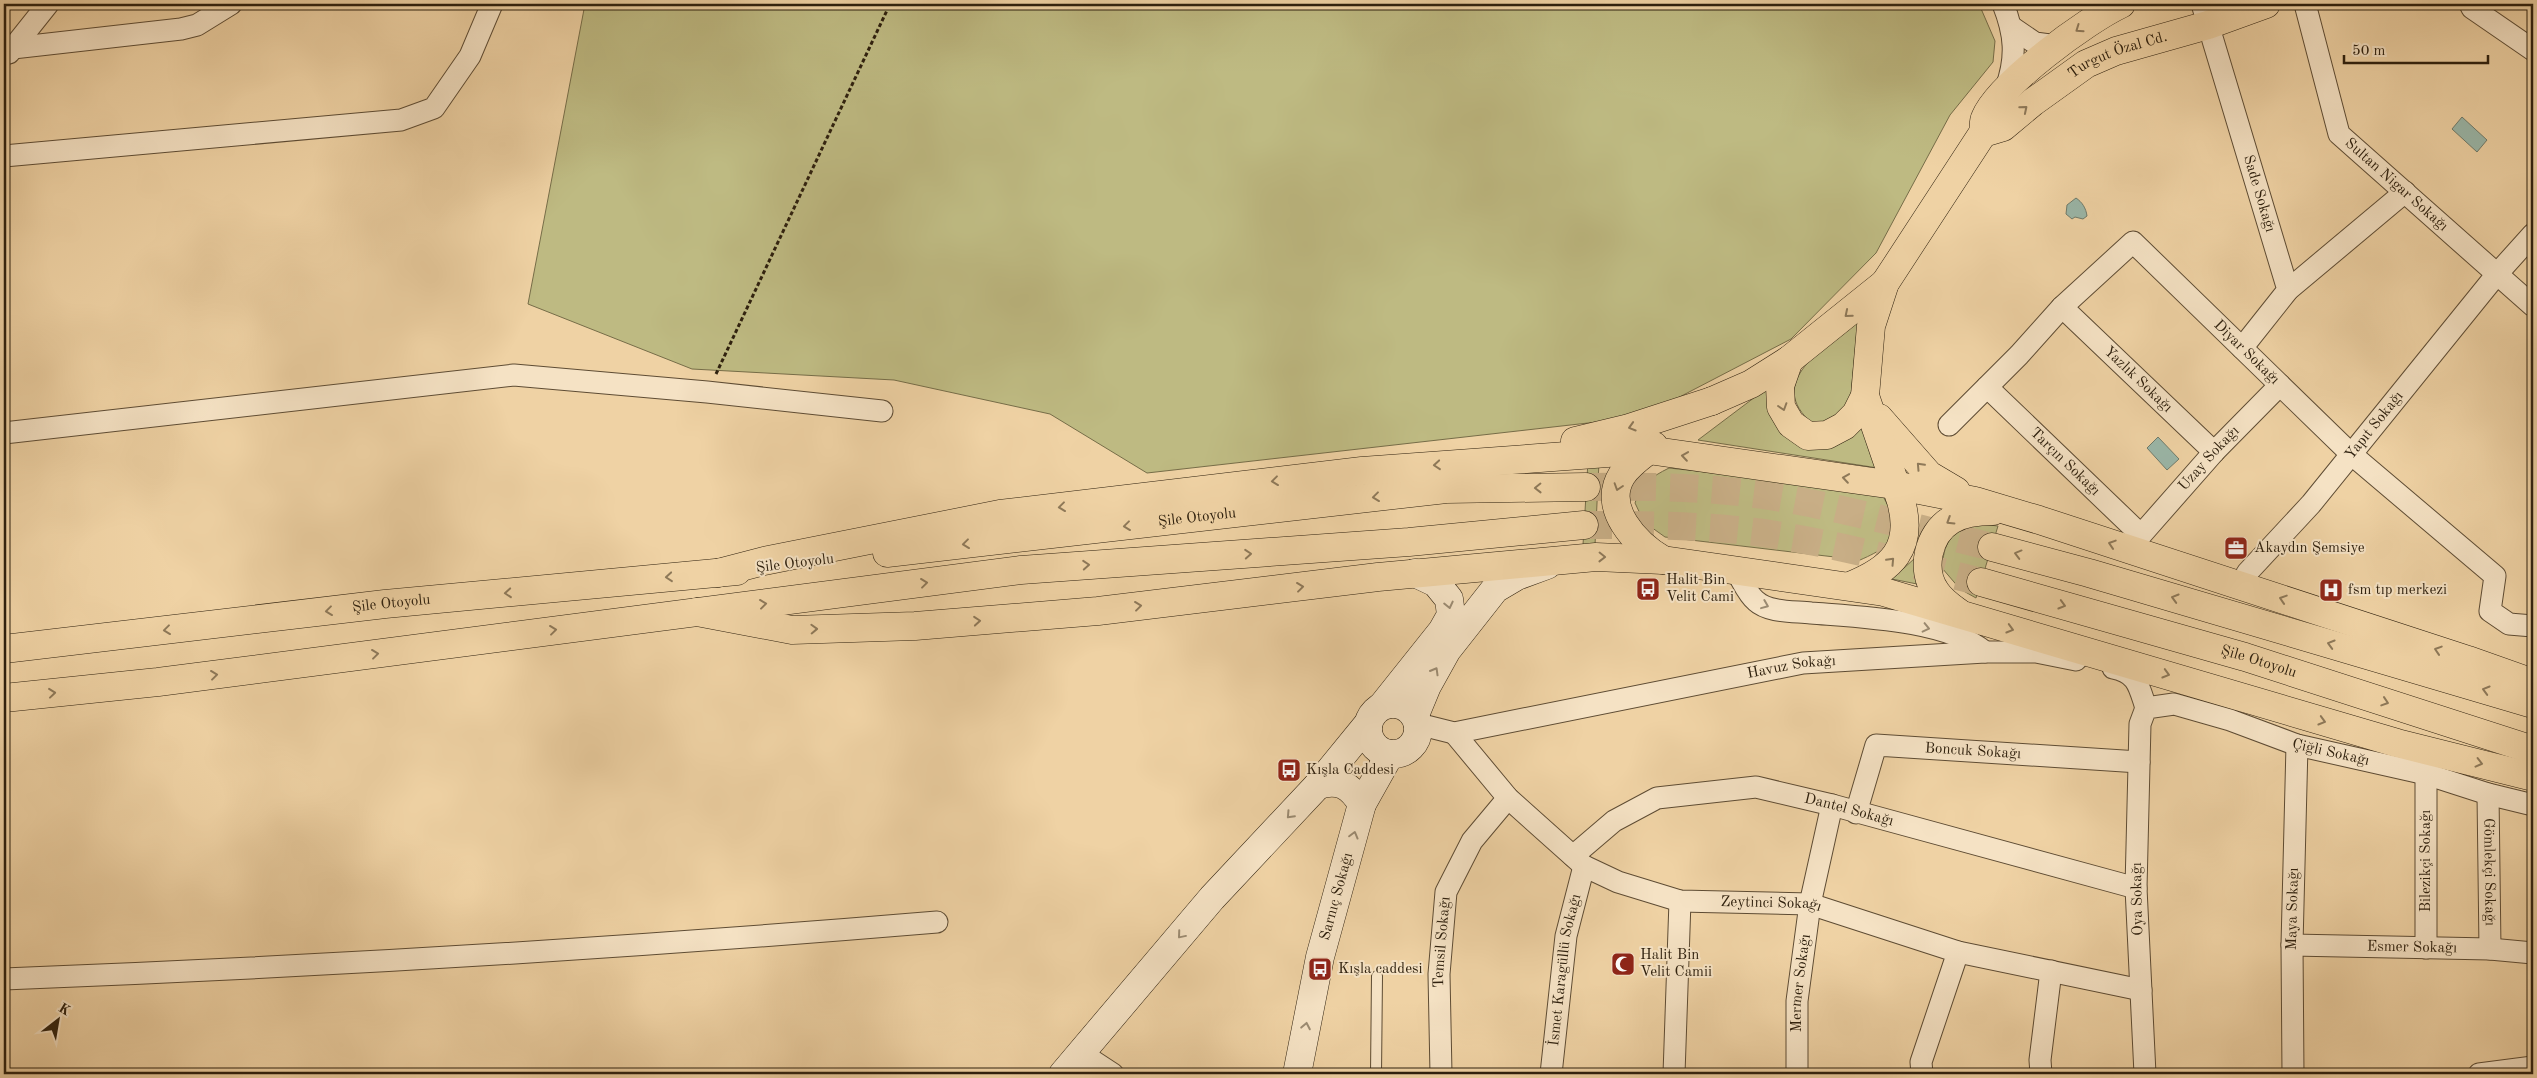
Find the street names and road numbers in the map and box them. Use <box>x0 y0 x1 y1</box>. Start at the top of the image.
street label: Turgut Özal Cd. <box>2065 29 2169 82</box>
street label: Sultan Nigar Sokağı <box>2342 135 2451 234</box>
street label: Sade Sokağı <box>2240 153 2278 234</box>
street label: Diyar Sokağı <box>2211 317 2282 387</box>
street label: Yazlık Sokağı <box>2101 344 2175 415</box>
street label: Yapıt Sokağı <box>2343 389 2406 462</box>
street label: Uzay Sokağı <box>2176 423 2242 494</box>
street label: Tarçın Sokağı <box>2027 425 2103 499</box>
street label: Şile Otoyolu <box>1157 506 1237 529</box>
street label: Şile Otoyolu <box>755 552 835 576</box>
street label: Şile Otoyolu <box>351 592 431 615</box>
street label: Şile Otoyolu <box>2219 643 2299 681</box>
street label: Havuz Sokağı <box>1746 654 1836 682</box>
street label: Çiğli Sokağı <box>2291 737 2371 769</box>
street label: Boncuk Sokağı <box>1924 741 2022 762</box>
street label: Dantel Sokağı <box>1803 791 1895 829</box>
street label: Bilezikçi Sokağı <box>2419 810 2434 912</box>
street label: Gömlekçi Sokağı <box>2481 818 2497 926</box>
street label: Sarnıç Sokağı <box>1317 851 1356 942</box>
street label: Oya Sokağı <box>2130 862 2146 936</box>
street label: Maya Sokağı <box>2284 867 2301 951</box>
street label: İsmet Karagüllü Sokağı <box>1544 892 1584 1047</box>
street label: Zeytinci Sokağı <box>1720 894 1823 915</box>
street label: Temsil Sokağı <box>1431 896 1453 988</box>
street label: Mermer Sokağı <box>1789 933 1813 1033</box>
street label: Esmer Sokağı <box>2367 939 2457 956</box>

